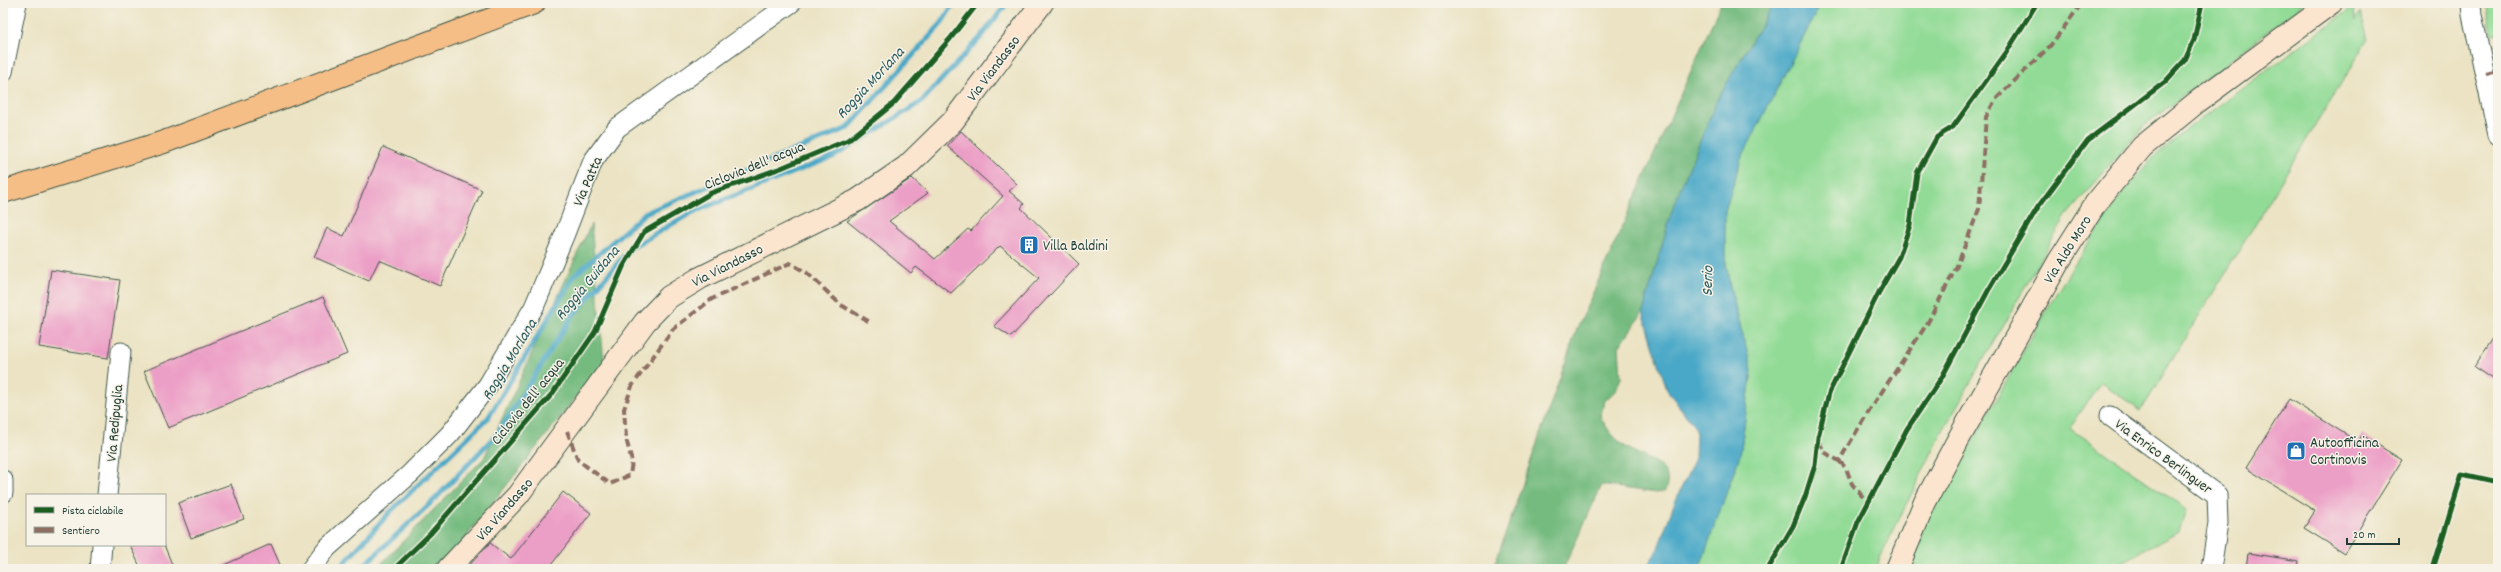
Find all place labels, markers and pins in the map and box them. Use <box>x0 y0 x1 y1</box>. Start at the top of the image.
building icon: Villa Baldini <box>1018 234 1040 256</box>
place label: Villa Baldini <box>1043 236 1108 258</box>
place label: Autoofficina Cortinovis <box>2310 433 2380 472</box>
shop icon: Autoofficina Cortinovis <box>2285 440 2307 462</box>

